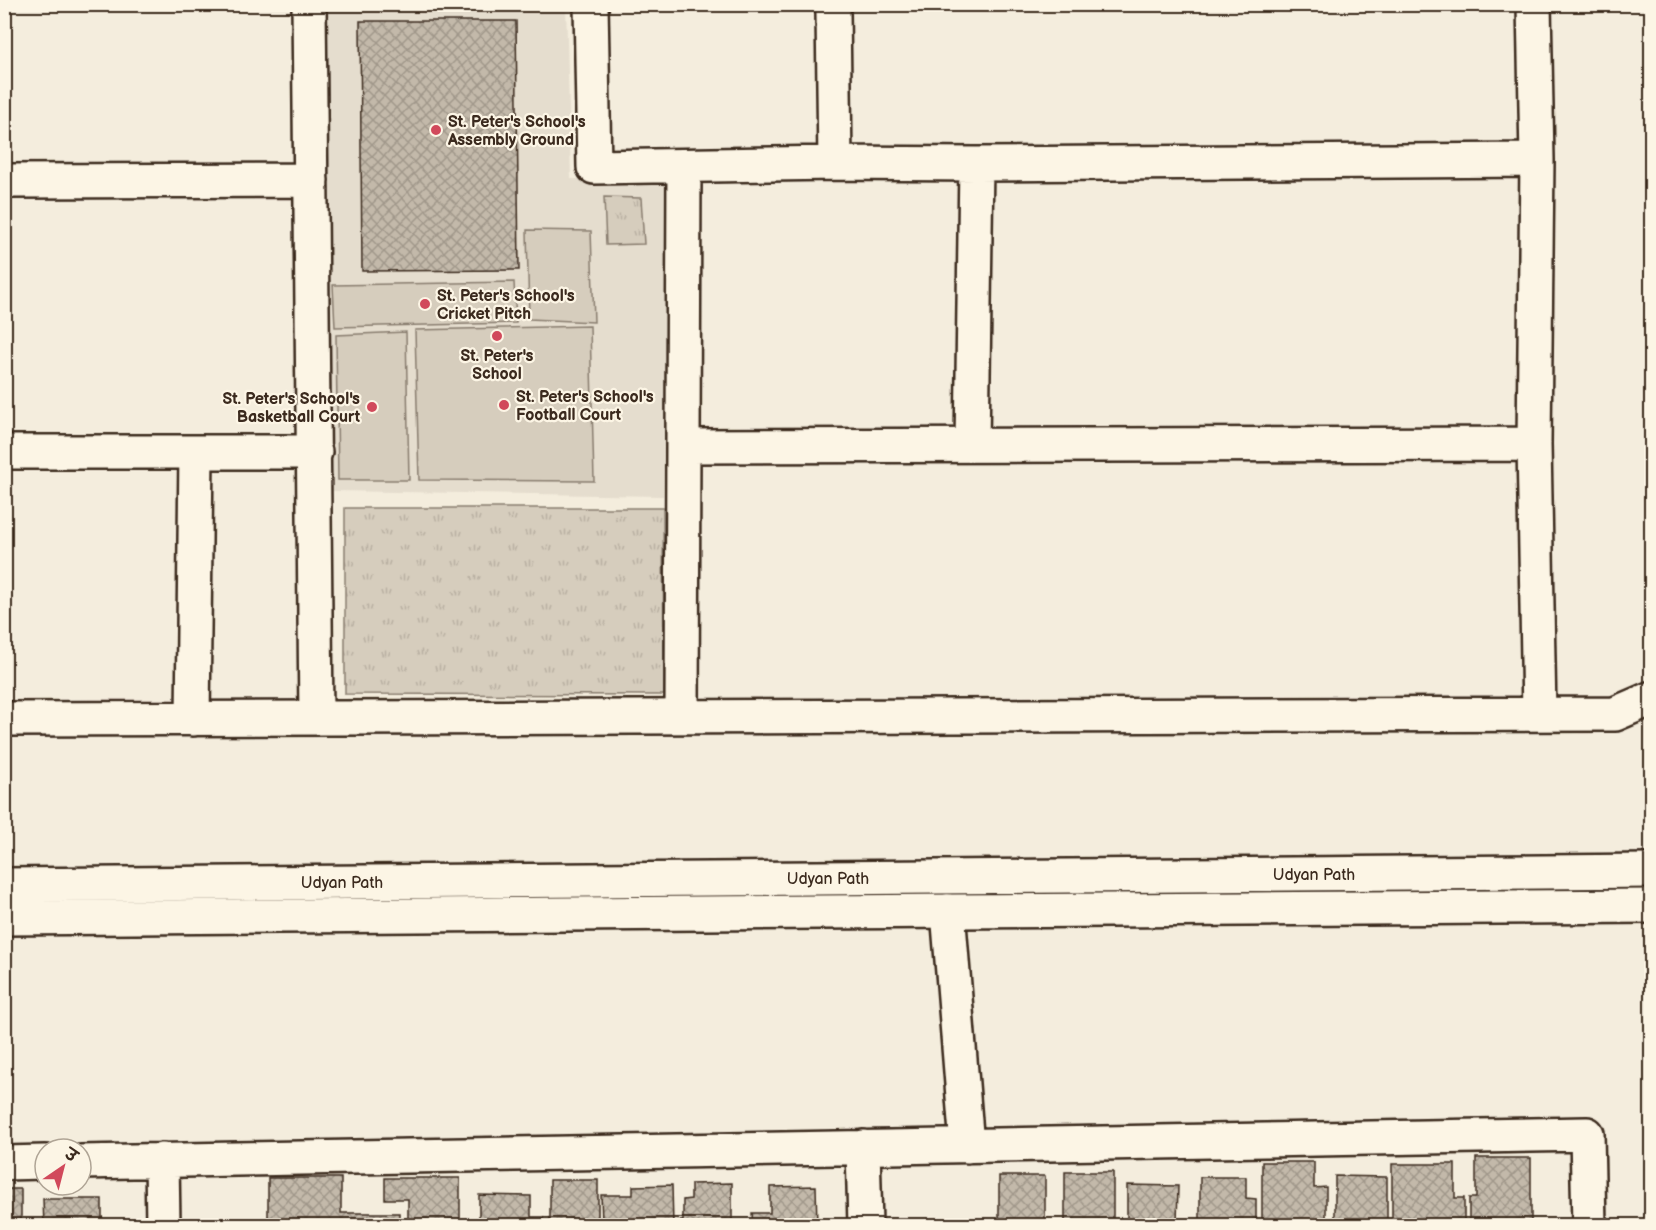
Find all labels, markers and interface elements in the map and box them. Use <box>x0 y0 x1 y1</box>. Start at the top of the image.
place label: St. Peter's School's Assembly Ground <box>447 113 586 150</box>
marker: St. Peter's School's Assembly Ground <box>429 123 443 137</box>
place label: St. Peter's School's Cricket Pitch <box>437 287 575 324</box>
marker: St. Peter's School's Cricket Pitch <box>418 297 432 311</box>
marker: St. Peter's School <box>490 329 504 343</box>
place label: St. Peter's School <box>461 347 534 384</box>
place label: St. Peter's School's Football Court <box>516 388 654 425</box>
place label: St. Peter's School's Basketball Court <box>222 390 361 427</box>
marker: St. Peter's School's Football Court <box>497 398 511 412</box>
marker: St. Peter's School's Basketball Court <box>365 400 379 414</box>
street label: Udyan Path <box>1273 866 1355 885</box>
street label: Udyan Path <box>787 870 869 889</box>
street label: Udyan Path <box>301 874 383 893</box>
north arrow <box>33 1137 93 1197</box>
text: उ <box>59 1144 82 1168</box>

